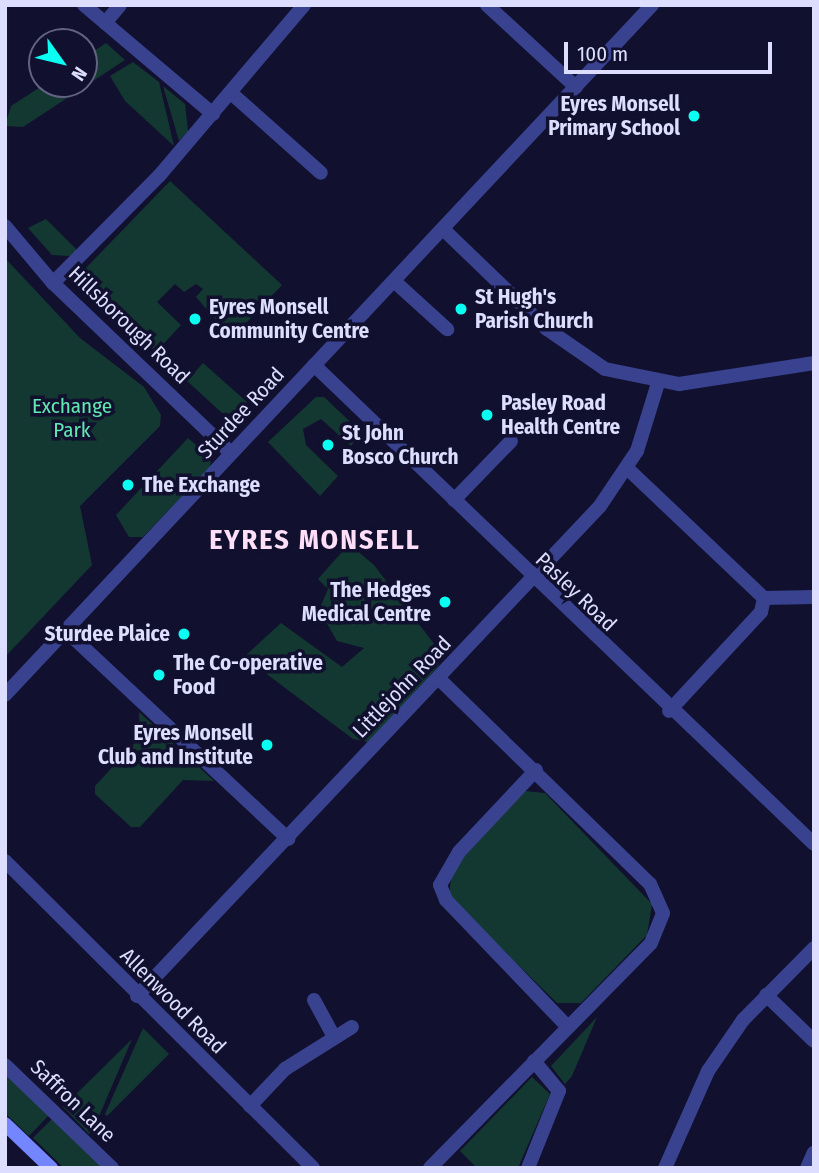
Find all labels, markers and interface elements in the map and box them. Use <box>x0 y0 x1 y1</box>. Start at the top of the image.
north arrow <box>28 28 98 98</box>
scale bar <box>567 28 775 72</box>
text: 100 m <box>577 41 628 67</box>
text: N <box>66 63 92 85</box>
place label: Eyres Monsell Primary School <box>548 91 680 141</box>
marker: Eyres Monsell Primary School <box>686 108 702 124</box>
street label: Hillsborough Road <box>63 261 195 389</box>
place label: St Hugh's Parish Church <box>475 284 594 334</box>
place label: Eyres Monsell Community Centre <box>209 294 369 344</box>
marker: St Hugh's Parish Church <box>453 301 469 317</box>
marker: Eyres Monsell Community Centre <box>187 311 203 327</box>
street label: Sturdee Road <box>192 362 290 464</box>
place label: Pasley Road Health Centre <box>501 390 620 440</box>
park label: Exchange Park <box>32 393 112 443</box>
marker: Pasley Road Health Centre <box>479 407 495 423</box>
place label: St John Bosco Church <box>342 420 458 470</box>
marker: St John Bosco Church <box>320 437 336 453</box>
place label: The Exchange <box>142 472 260 498</box>
marker: The Exchange <box>120 477 136 493</box>
district label: EYRES MONSELL <box>211 523 419 557</box>
street label: Pasley Road <box>530 547 622 637</box>
place label: The Hedges Medical Centre <box>302 577 431 627</box>
marker: The Hedges Medical Centre <box>437 594 453 610</box>
place label: Sturdee Plaice <box>45 621 170 647</box>
marker: Sturdee Plaice <box>176 626 192 642</box>
street label: Littlejohn Road <box>347 631 457 743</box>
place label: The Co-operative Food <box>173 650 323 700</box>
marker: The Co-operative Food <box>151 667 167 683</box>
place label: Eyres Monsell Club and Institute <box>98 720 253 770</box>
marker: Eyres Monsell Club and Institute <box>259 737 275 753</box>
street label: Allenwood Road <box>115 943 231 1059</box>
street label: Saffron Lane <box>25 1054 121 1148</box>

